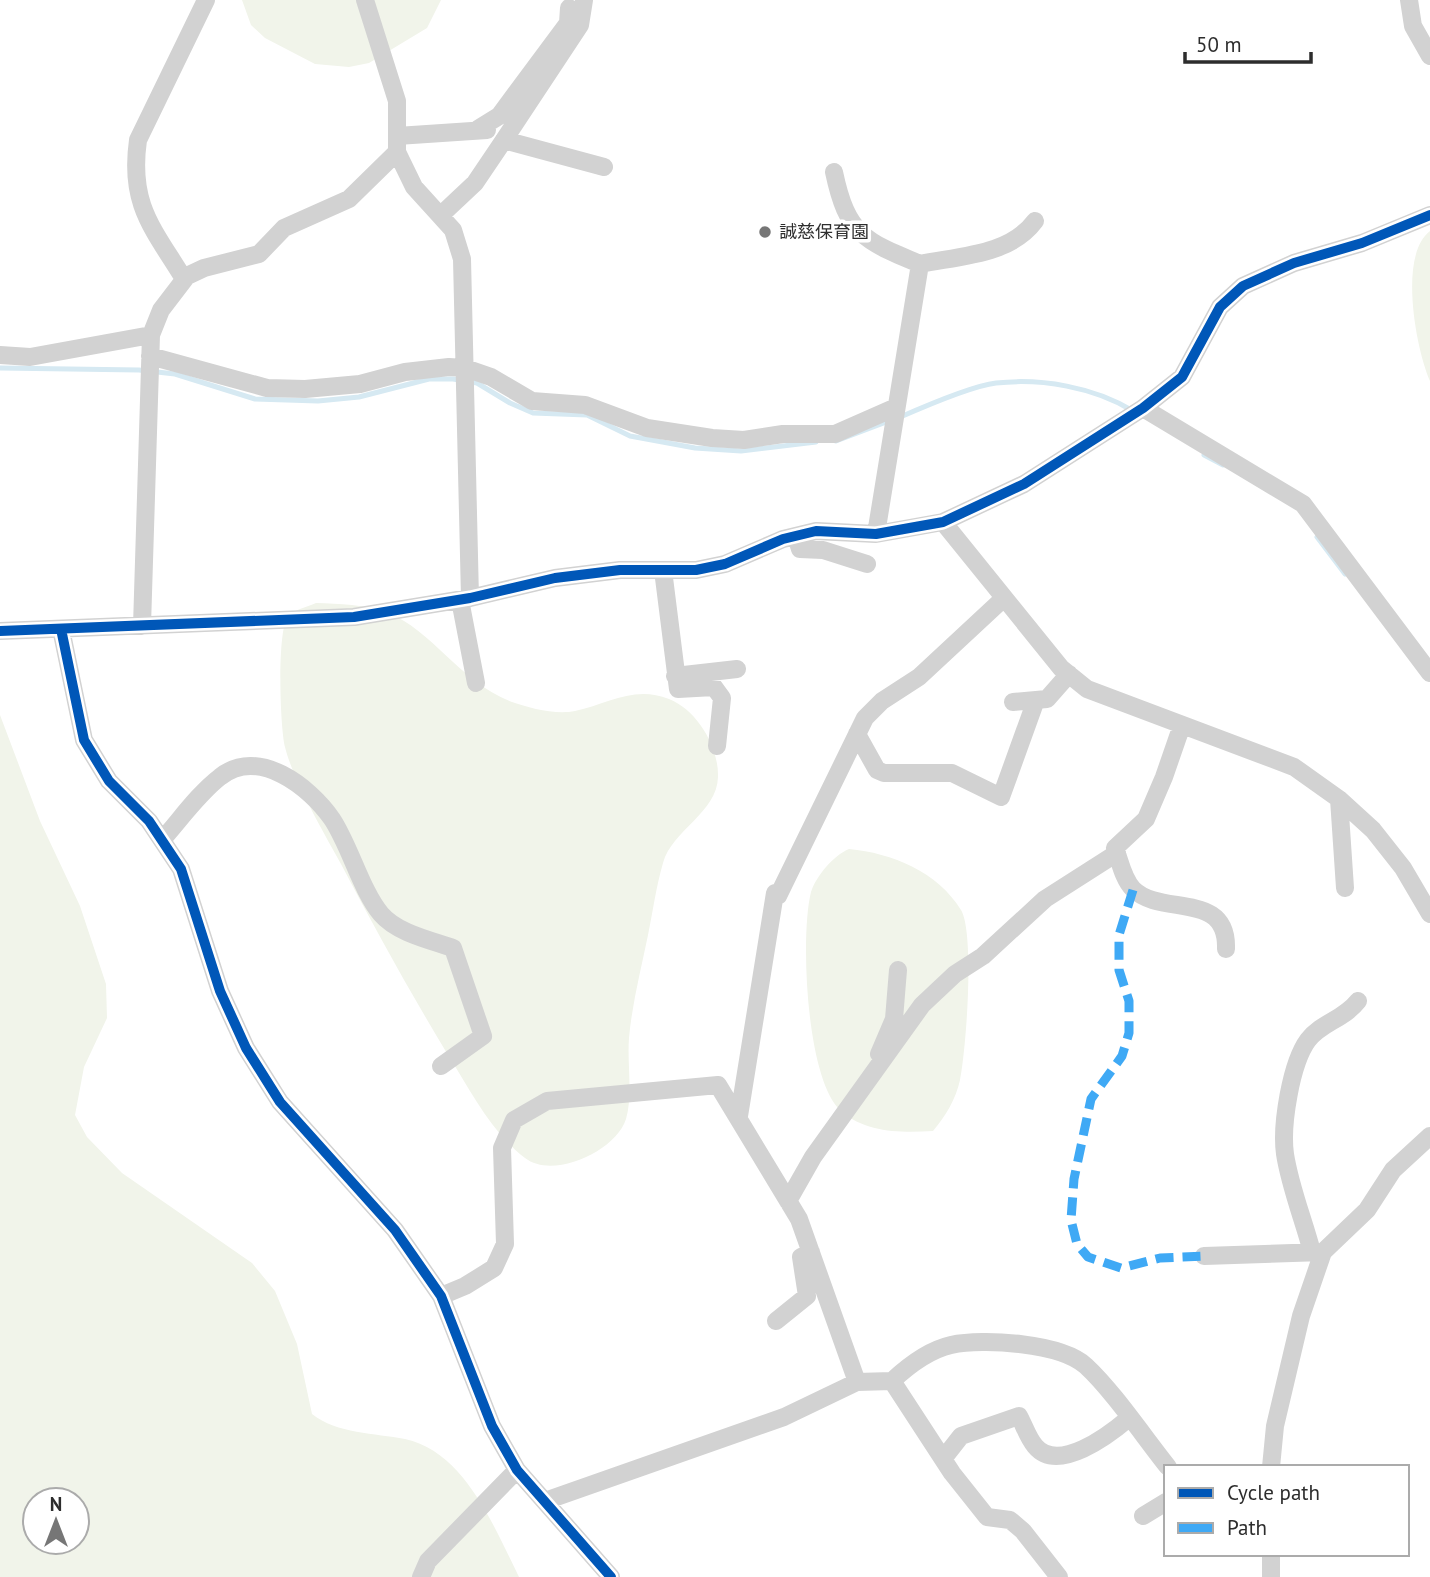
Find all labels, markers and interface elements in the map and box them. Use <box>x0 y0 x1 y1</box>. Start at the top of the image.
scale bar <box>1185 21 1311 65</box>
text: 50 m <box>1196 31 1242 58</box>
place label: 誠慈保育園 <box>779 220 869 243</box>
marker: 誠慈保育園 <box>757 224 773 240</box>
legend <box>1164 1465 1409 1556</box>
text: Cycle path <box>1227 1479 1320 1506</box>
north arrow <box>21 1486 91 1556</box>
text: N <box>50 1492 62 1516</box>
text: Path <box>1227 1514 1267 1541</box>

